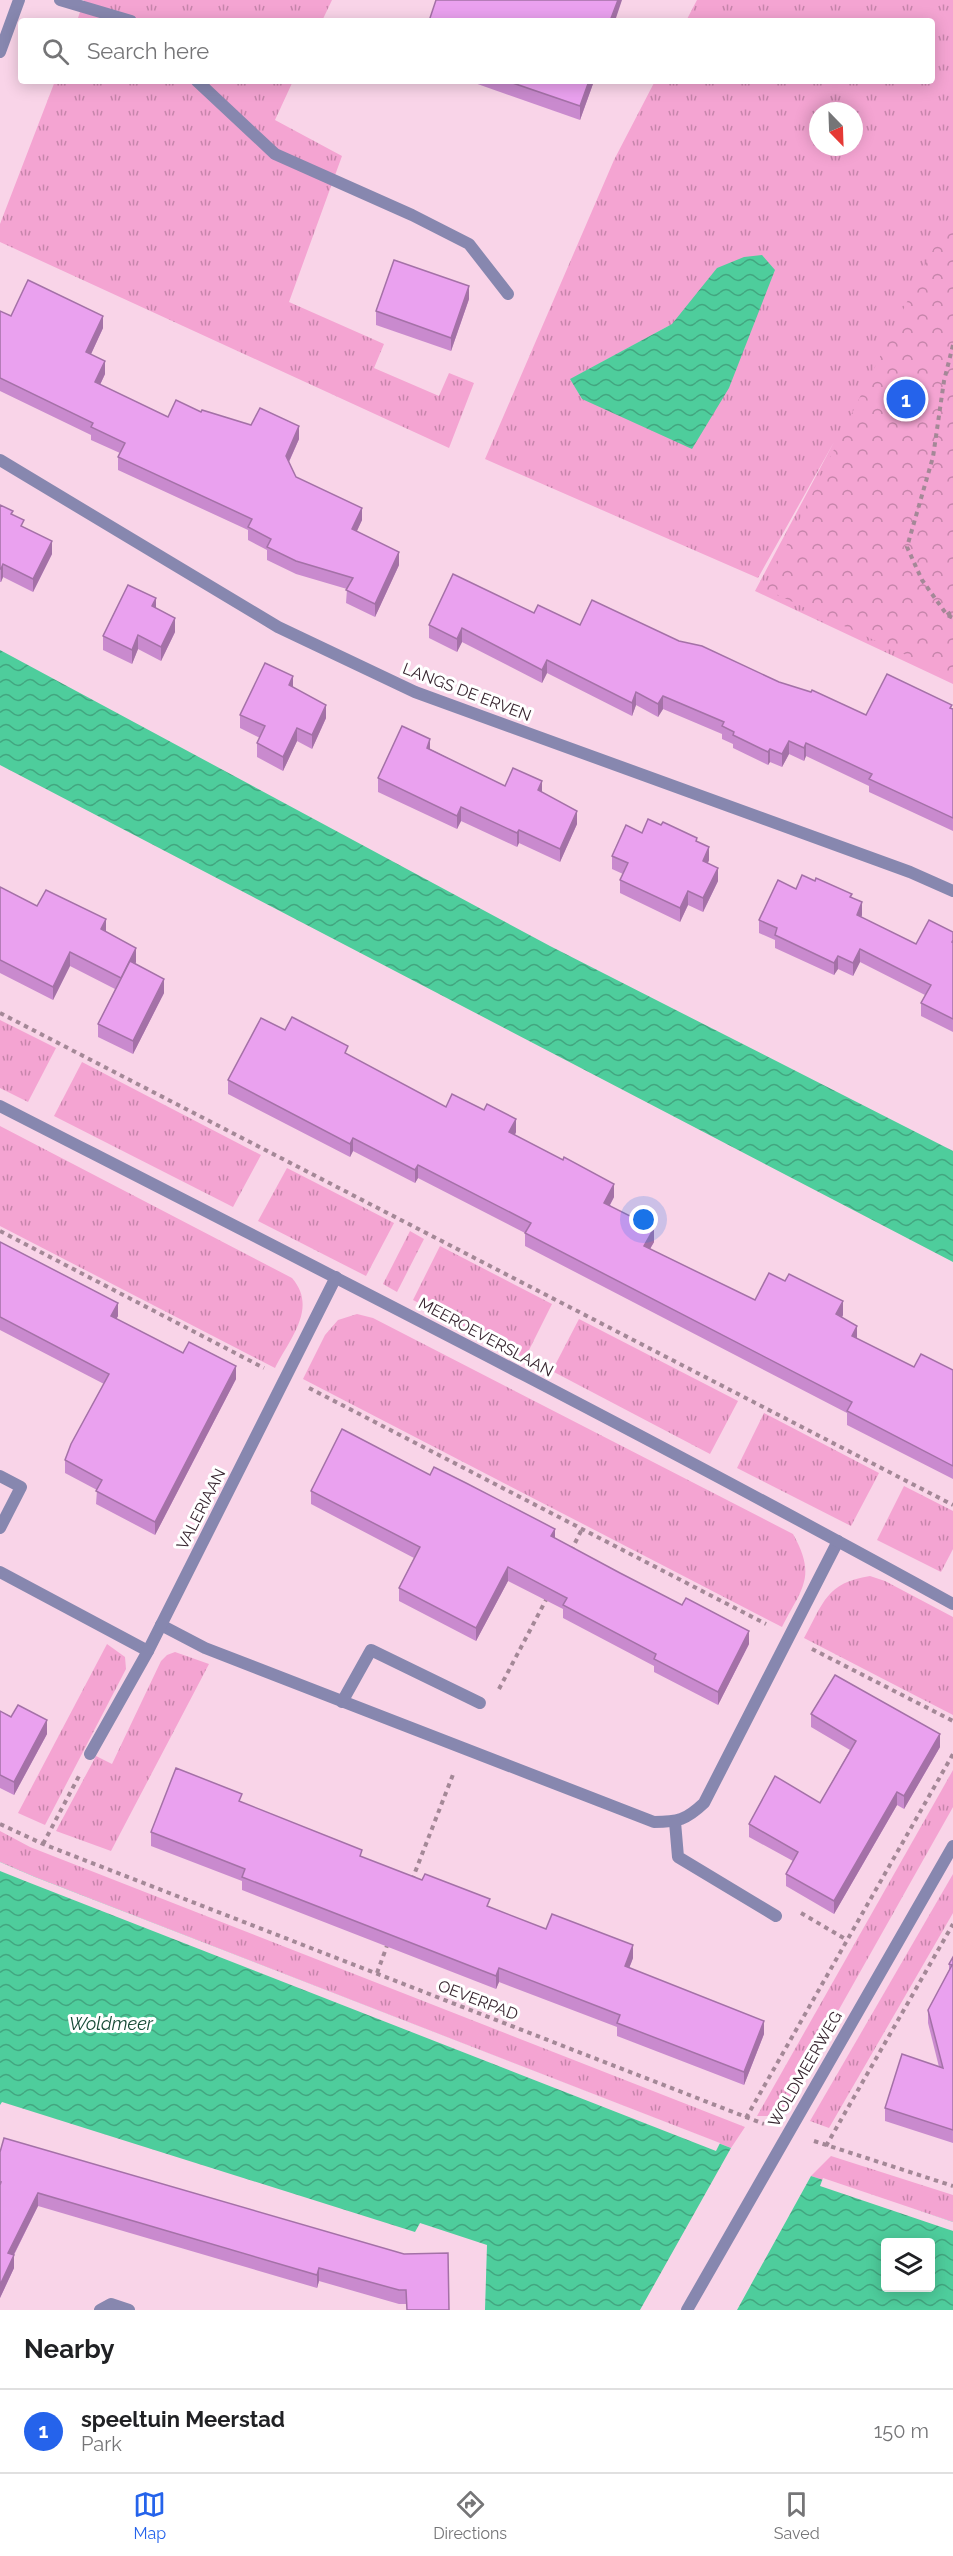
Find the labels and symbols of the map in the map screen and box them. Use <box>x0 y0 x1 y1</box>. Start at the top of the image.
north arrow <box>809 102 863 156</box>
pin: 1 <box>886 376 926 422</box>
street label: LANGS DE ERVEN <box>400 659 534 725</box>
your location <box>629 1205 658 1234</box>
street label: MEEROEVERSLAAN <box>415 1293 557 1381</box>
street label: VALERIAAN <box>173 1465 229 1553</box>
street label: OEVERPAD <box>435 1976 521 2024</box>
street label: WOLDMEERWEG <box>764 2008 846 2130</box>
water label: Woldmeer <box>69 2013 154 2034</box>

